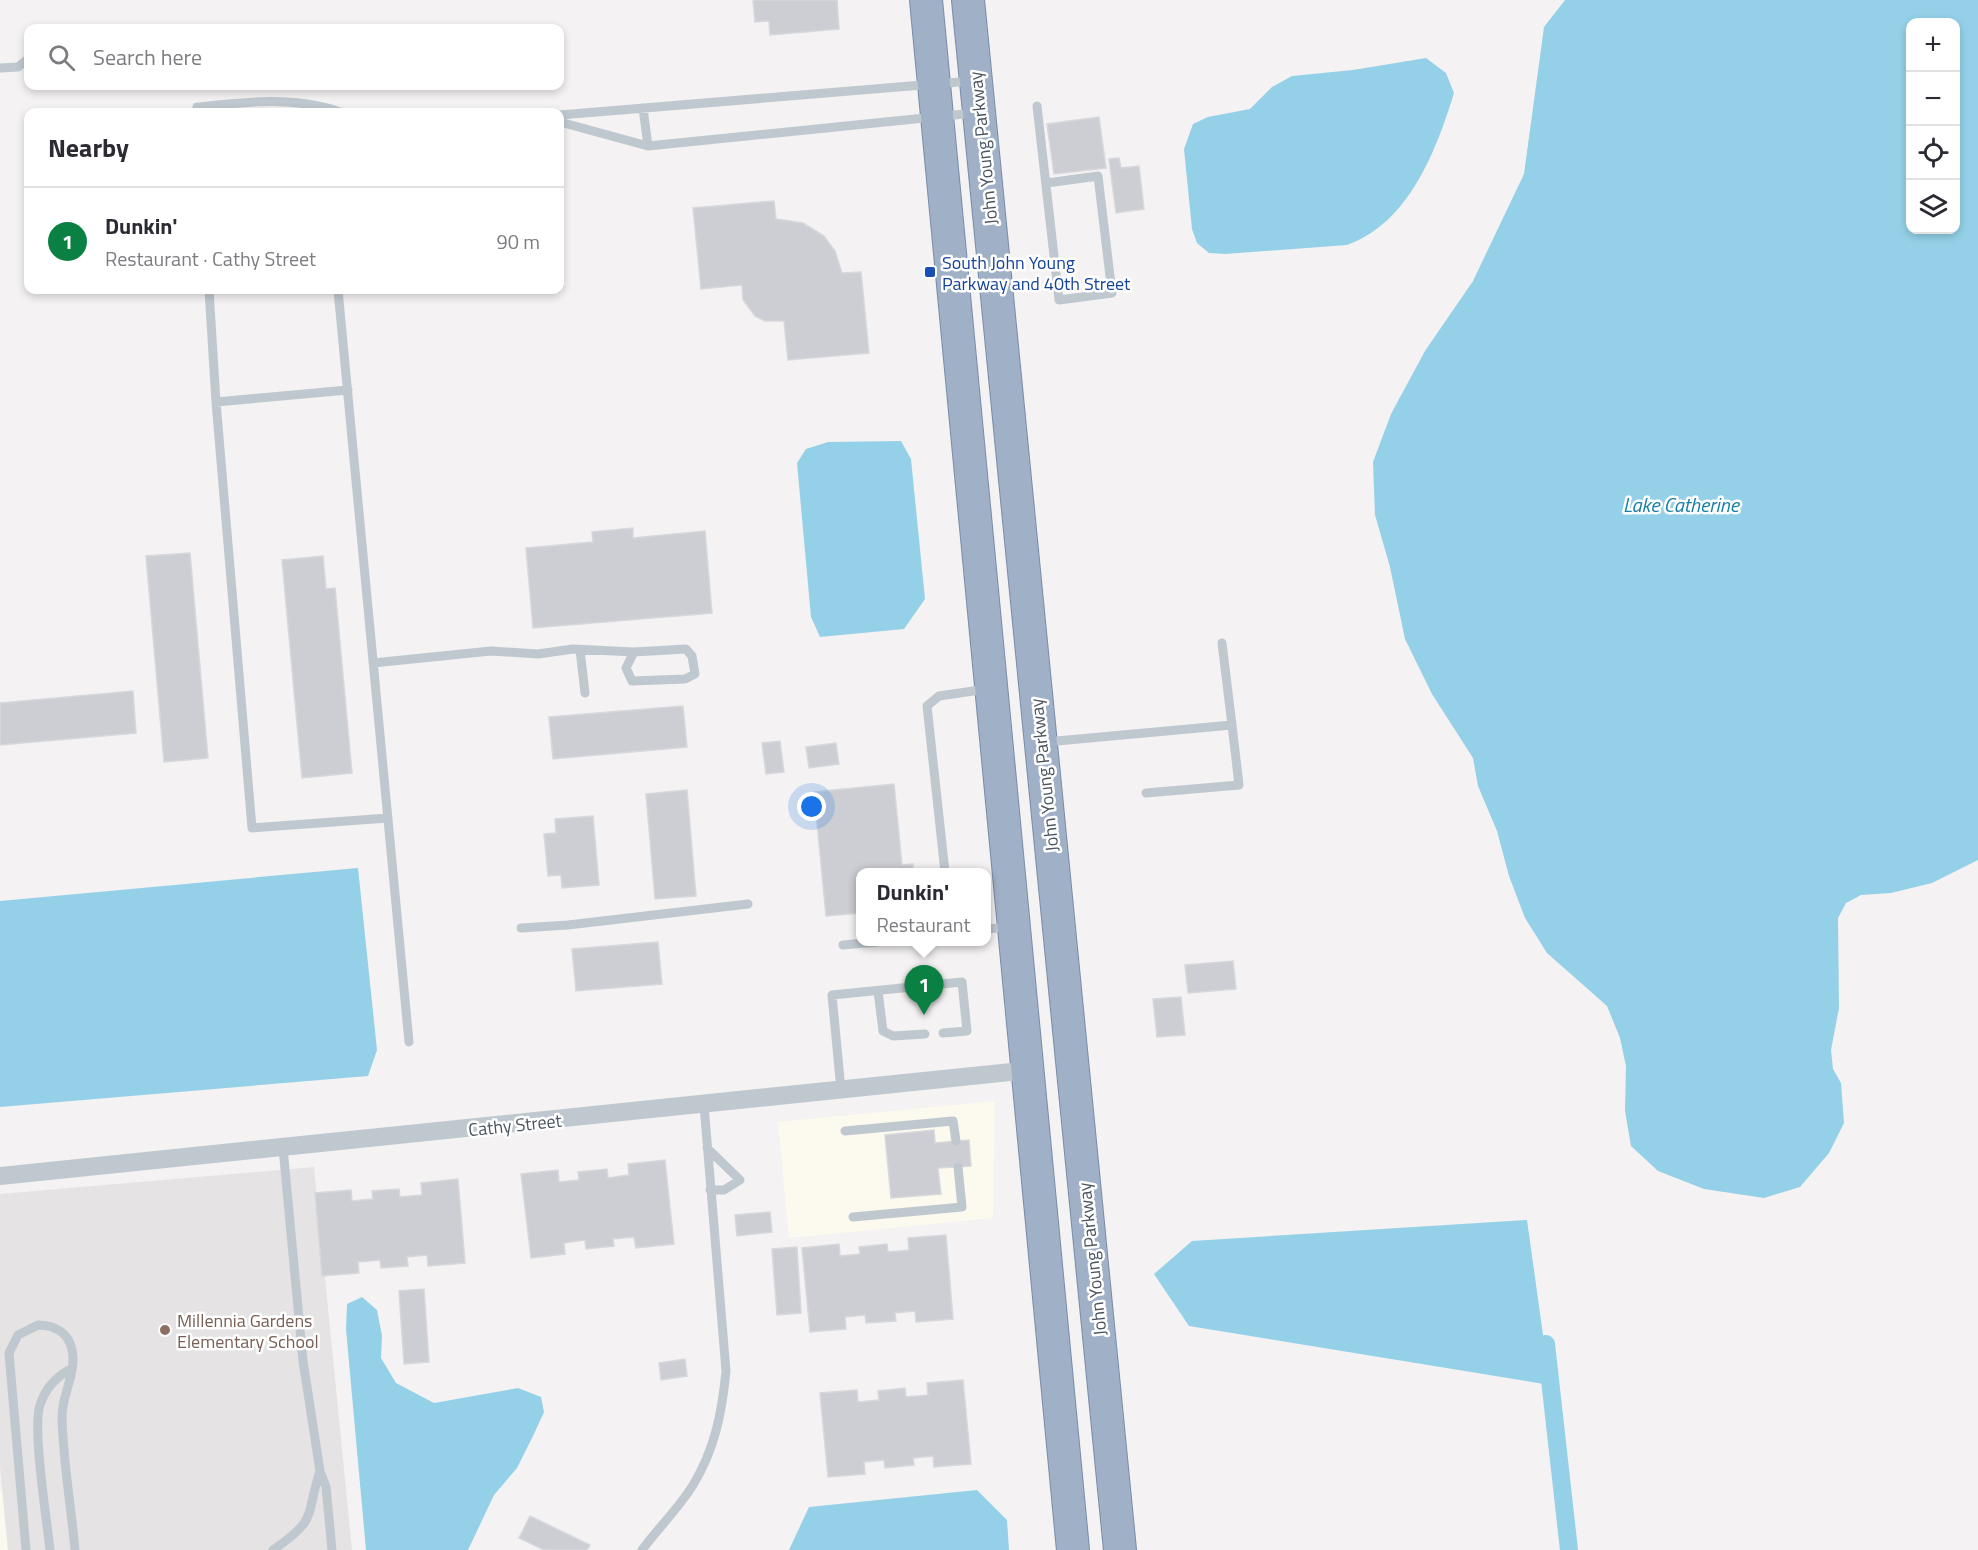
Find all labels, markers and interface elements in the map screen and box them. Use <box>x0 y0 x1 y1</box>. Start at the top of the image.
map controls <box>1906 18 1960 234</box>
button: + <box>1906 18 1960 72</box>
search box <box>24 24 564 90</box>
text: Search here <box>93 40 202 74</box>
icon: search <box>45 41 78 74</box>
street label: John Young Parkway <box>961 70 1004 226</box>
button: − <box>1906 72 1960 126</box>
button: locate <box>1906 126 1960 180</box>
text: Nearby <box>48 128 129 167</box>
button: layers <box>1906 180 1960 234</box>
text: Dunkin' <box>105 209 178 243</box>
text: 1 <box>62 226 73 257</box>
text: 90 m <box>496 226 540 257</box>
text: Restaurant · Cathy Street <box>105 243 316 274</box>
place label: South John Young Parkway and 40th Street <box>942 249 1131 297</box>
marker: South John Young Parkway and 40th Street <box>923 265 937 279</box>
water label: Lake Catherine <box>1623 489 1741 520</box>
street label: John Young Parkway <box>1022 697 1065 853</box>
your location <box>797 792 826 821</box>
popup <box>856 868 991 946</box>
text: Dunkin' <box>877 875 949 909</box>
text: Restaurant <box>877 909 970 940</box>
pin: 1 <box>904 966 944 1015</box>
street label: Cathy Street <box>467 1107 564 1143</box>
street label: John Young Parkway <box>1070 1181 1113 1337</box>
place label: Millennia Gardens Elementary School <box>177 1307 319 1355</box>
marker: Millennia Gardens Elementary School <box>158 1323 172 1337</box>

